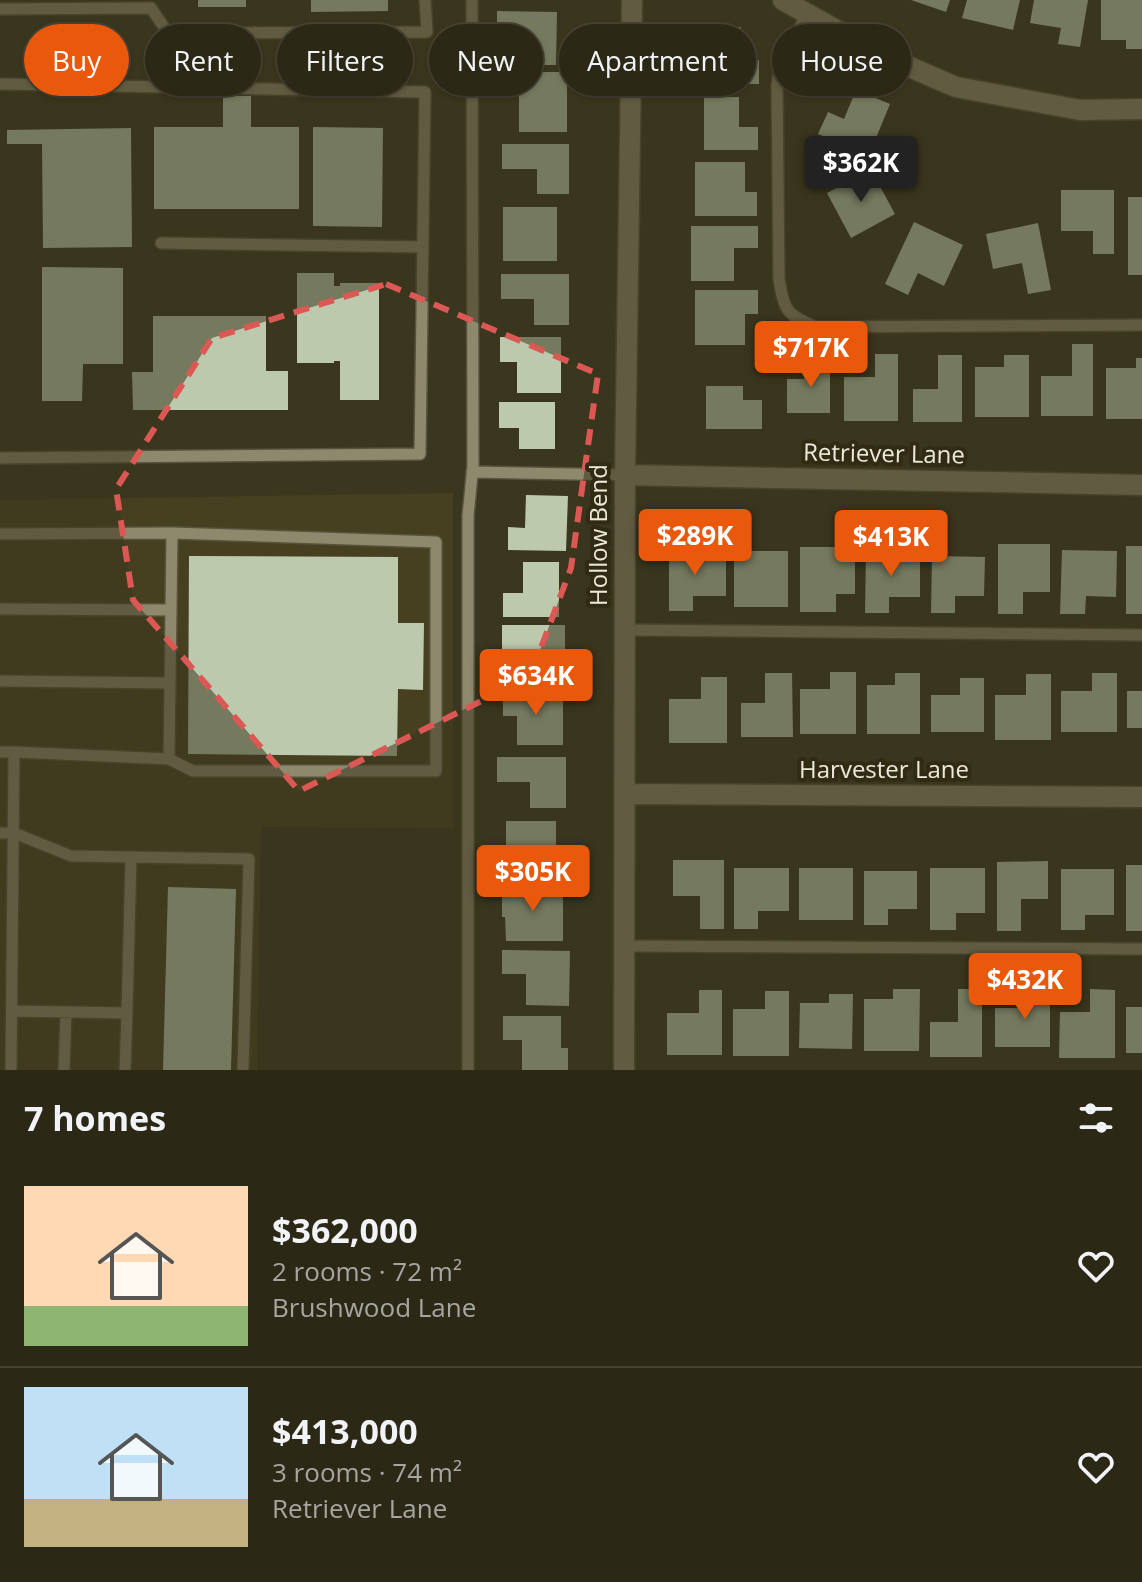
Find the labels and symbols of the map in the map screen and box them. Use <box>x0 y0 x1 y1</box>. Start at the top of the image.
pin: $362K <box>805 136 917 204</box>
pin: $717K <box>755 321 867 389</box>
street label: Retriever Lane <box>803 435 965 470</box>
street label: Hollow Bend <box>581 464 614 606</box>
pin: $289K <box>639 509 751 577</box>
pin: $413K <box>835 510 947 578</box>
pin: $634K <box>480 649 592 717</box>
street label: Harvester Lane <box>799 752 969 785</box>
pin: $305K <box>477 845 589 913</box>
pin: $432K <box>969 953 1081 1021</box>

